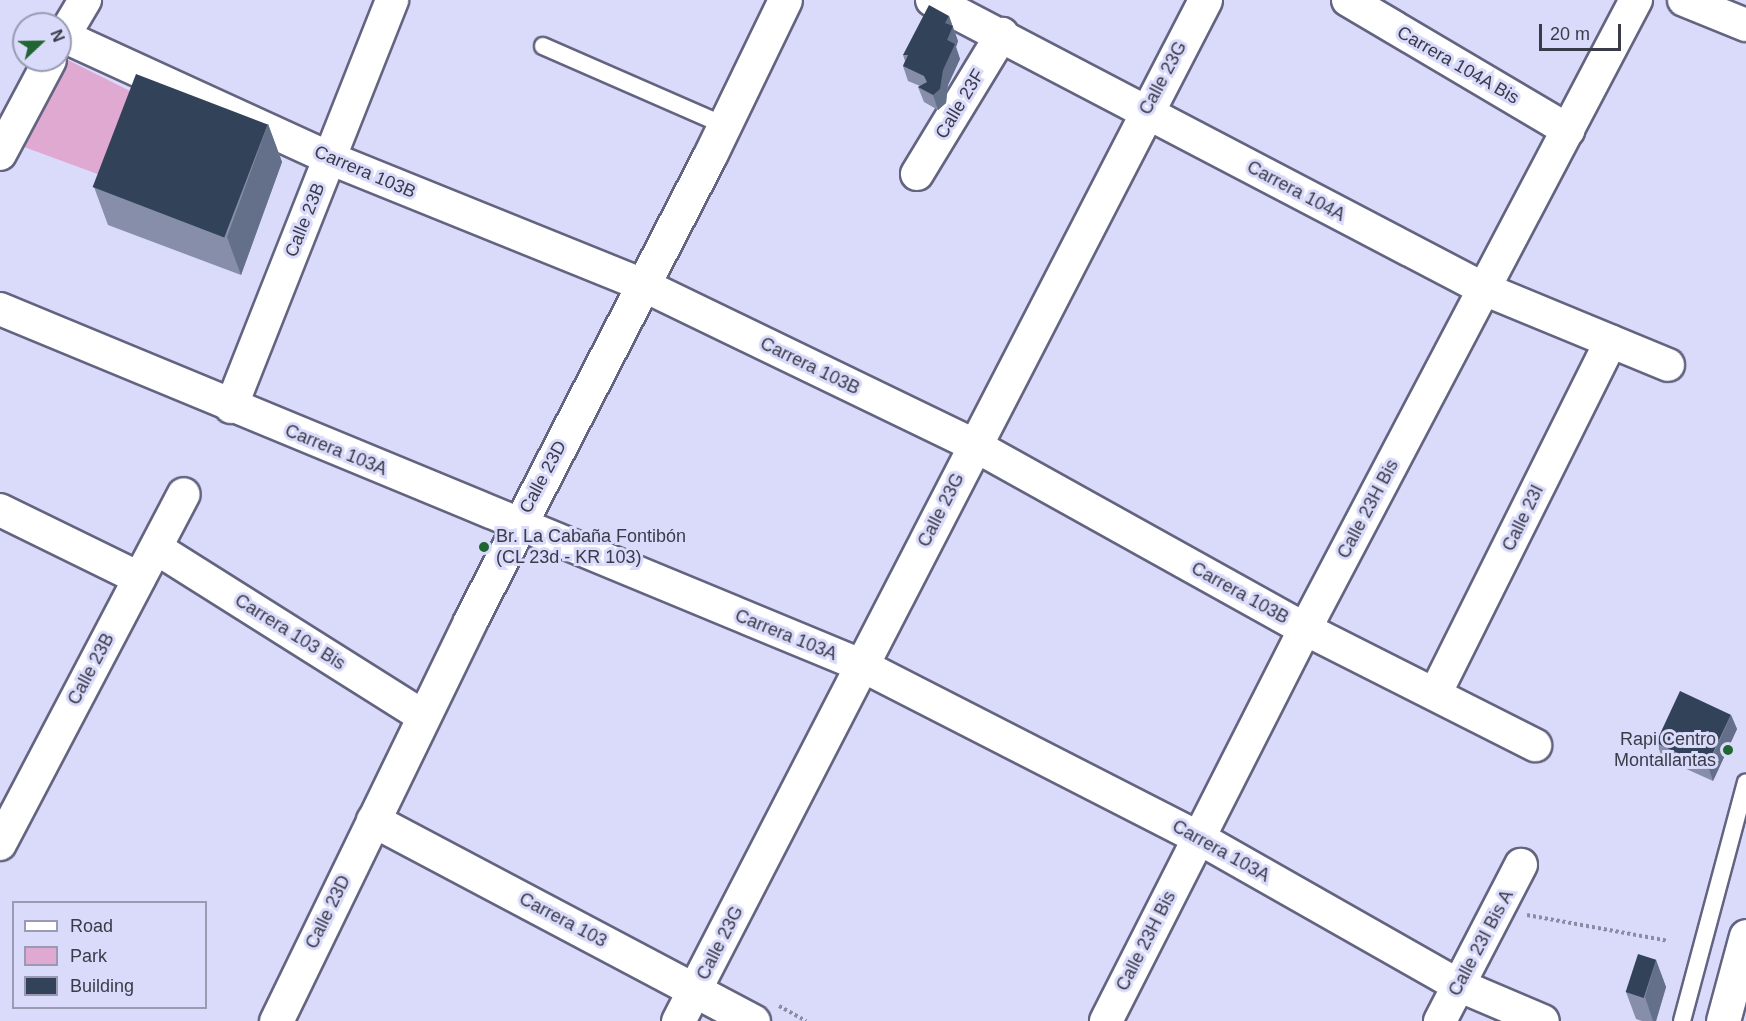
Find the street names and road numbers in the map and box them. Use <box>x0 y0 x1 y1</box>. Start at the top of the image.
street label: Carrera 104A Bis <box>1393 21 1523 109</box>
street label: Calle 23G <box>1135 38 1191 118</box>
street label: Calle 23F <box>931 65 989 143</box>
street label: Carrera 103B <box>311 141 419 203</box>
street label: Carrera 104A <box>1243 156 1349 226</box>
street label: Calle 23B <box>280 180 330 260</box>
street label: Carrera 103B <box>757 333 863 399</box>
street label: Carrera 103A <box>282 420 390 480</box>
street label: Calle 23D <box>515 437 571 517</box>
street label: Calle 23H Bis <box>1333 456 1403 562</box>
street label: Calle 23G <box>913 469 969 551</box>
street label: Calle 23I <box>1498 481 1548 555</box>
street label: Carrera 103B <box>1188 557 1292 629</box>
street label: Carrera 103 Bis <box>231 589 349 675</box>
street label: Carrera 103A <box>732 605 840 665</box>
street label: Calle 23B <box>63 629 119 709</box>
street label: Carrera 103A <box>1169 815 1273 887</box>
street label: Calle 23D <box>301 872 355 952</box>
street label: Calle 23I Bis A <box>1444 886 1518 1000</box>
street label: Carrera 103 <box>516 888 610 952</box>
street label: Calle 23H Bis <box>1112 888 1180 994</box>
street label: Calle 23G <box>692 902 748 984</box>

